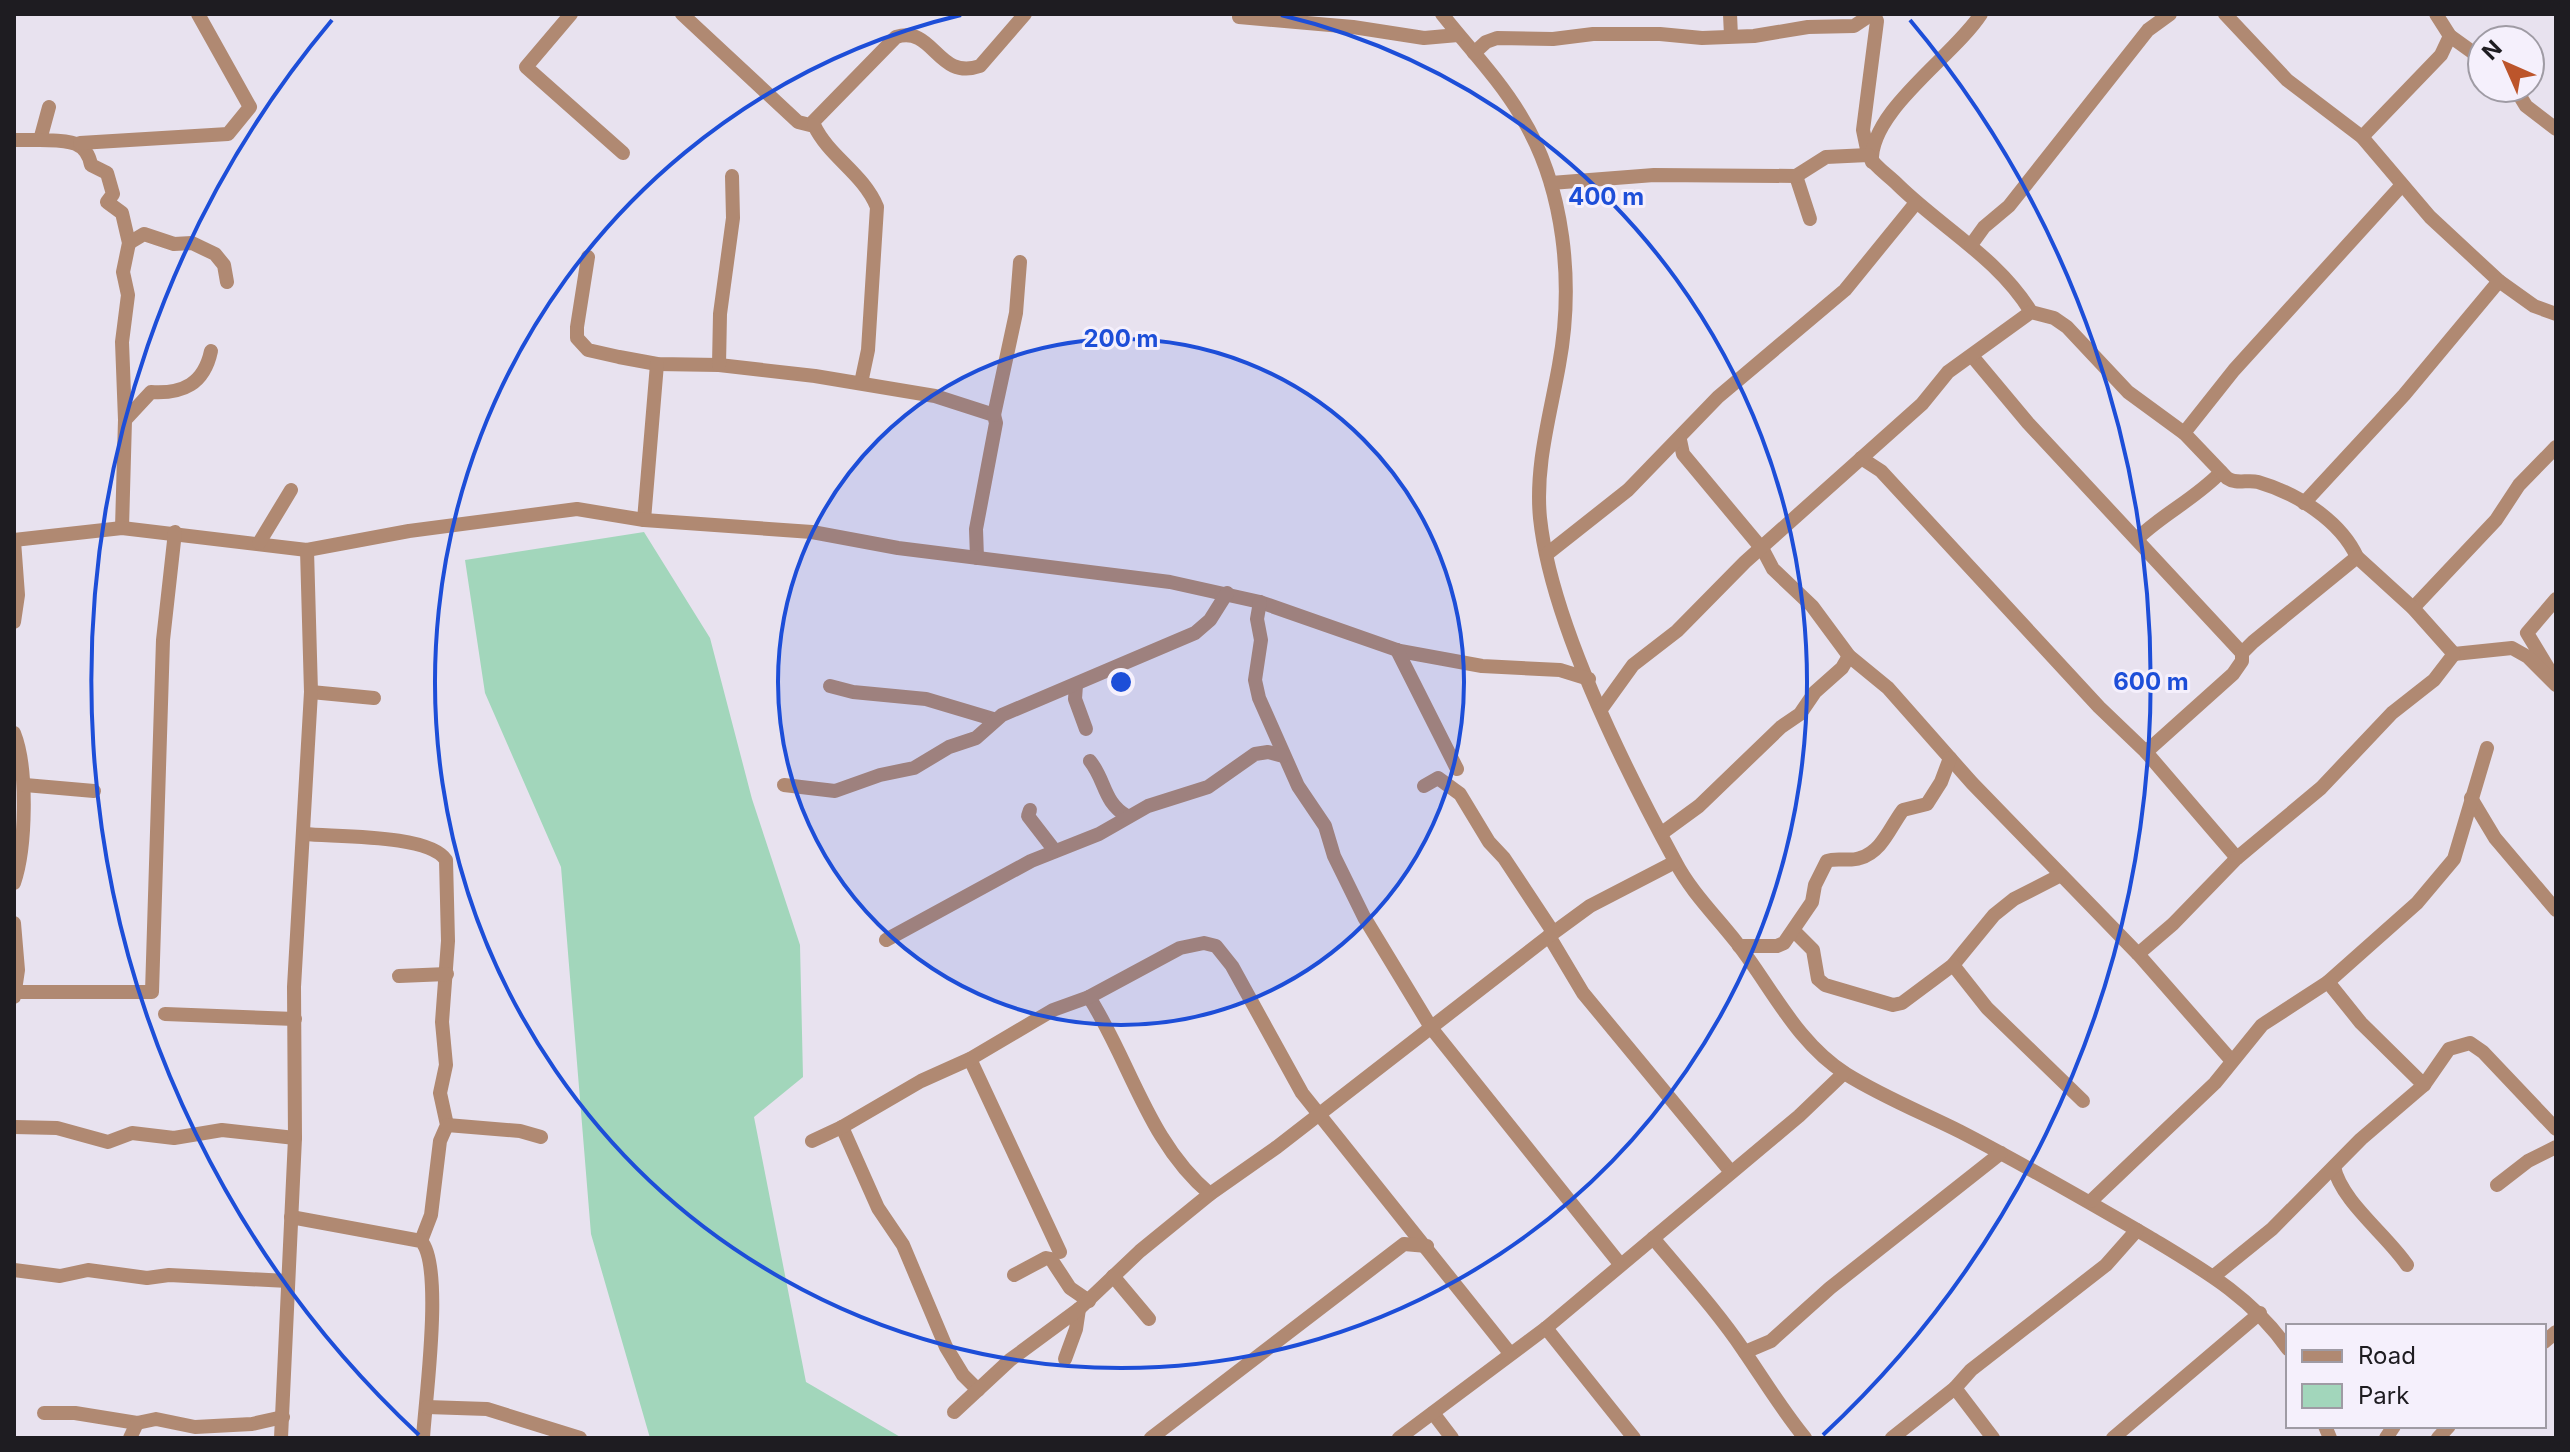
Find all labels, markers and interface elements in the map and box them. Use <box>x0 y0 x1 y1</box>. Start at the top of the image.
north arrow <box>2466 24 2546 104</box>
text: N <box>2477 35 2507 65</box>
text: 400 m <box>1568 182 1644 211</box>
text: 200 m <box>1083 324 1159 353</box>
text: 600 m <box>2113 667 2189 696</box>
centre of rings <box>1107 668 1135 696</box>
legend <box>2286 1324 2546 1428</box>
text: Road <box>2358 1341 2416 1370</box>
text: Park <box>2358 1381 2409 1410</box>

